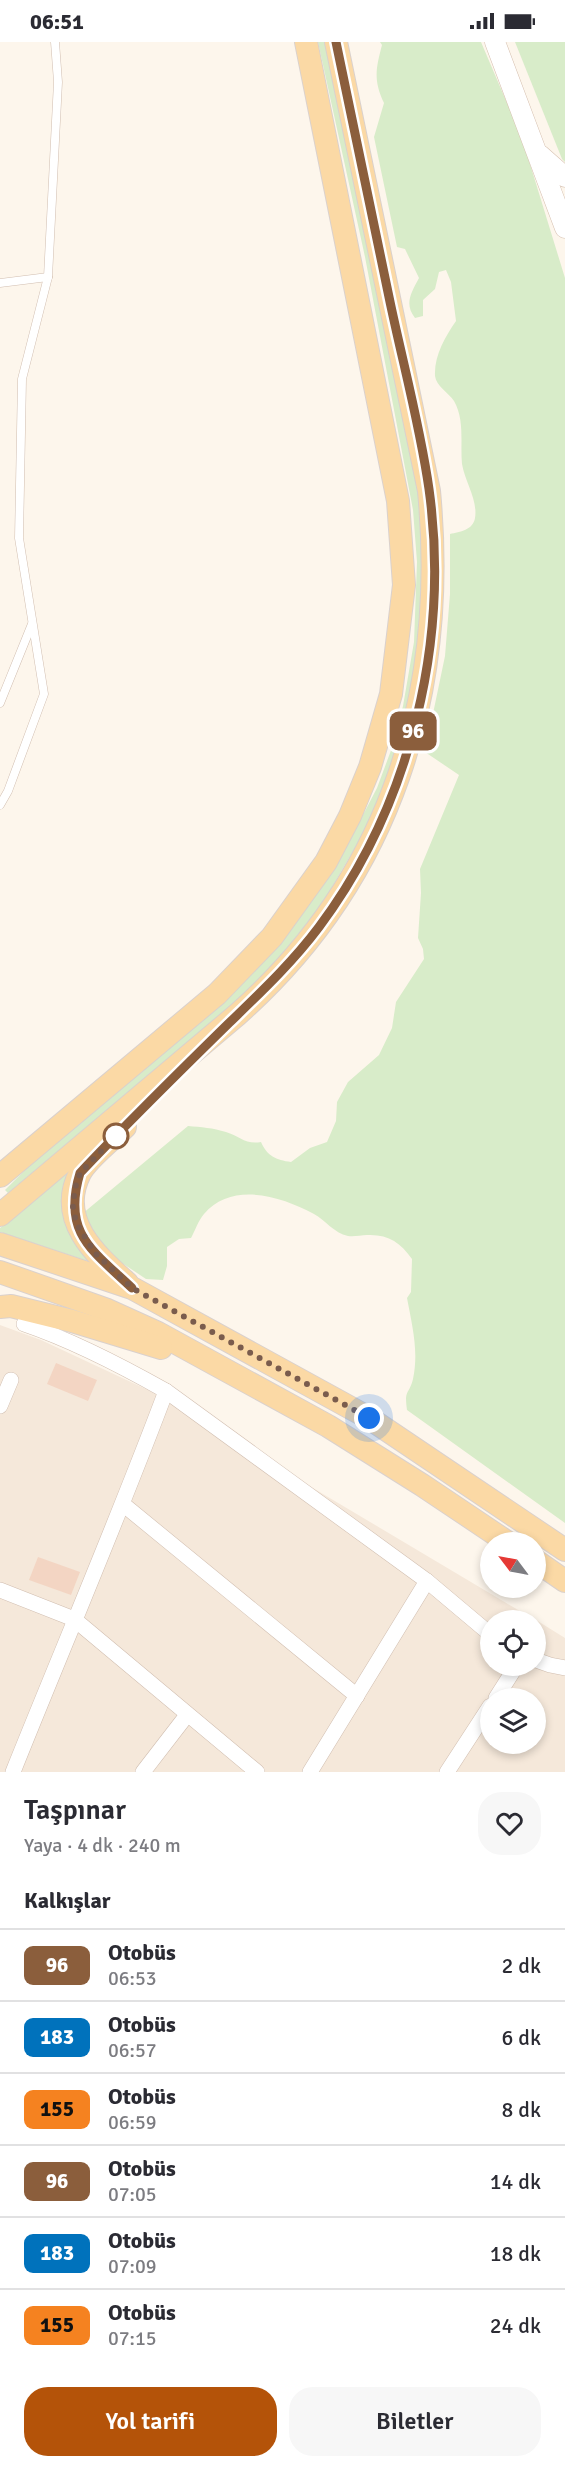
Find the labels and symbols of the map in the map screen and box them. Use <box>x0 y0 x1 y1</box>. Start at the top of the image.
line badge: 96 <box>386 712 440 750</box>
unlabelled marker <box>103 1123 129 1149</box>
your location <box>354 1403 384 1433</box>
north arrow <box>480 1532 546 1598</box>

